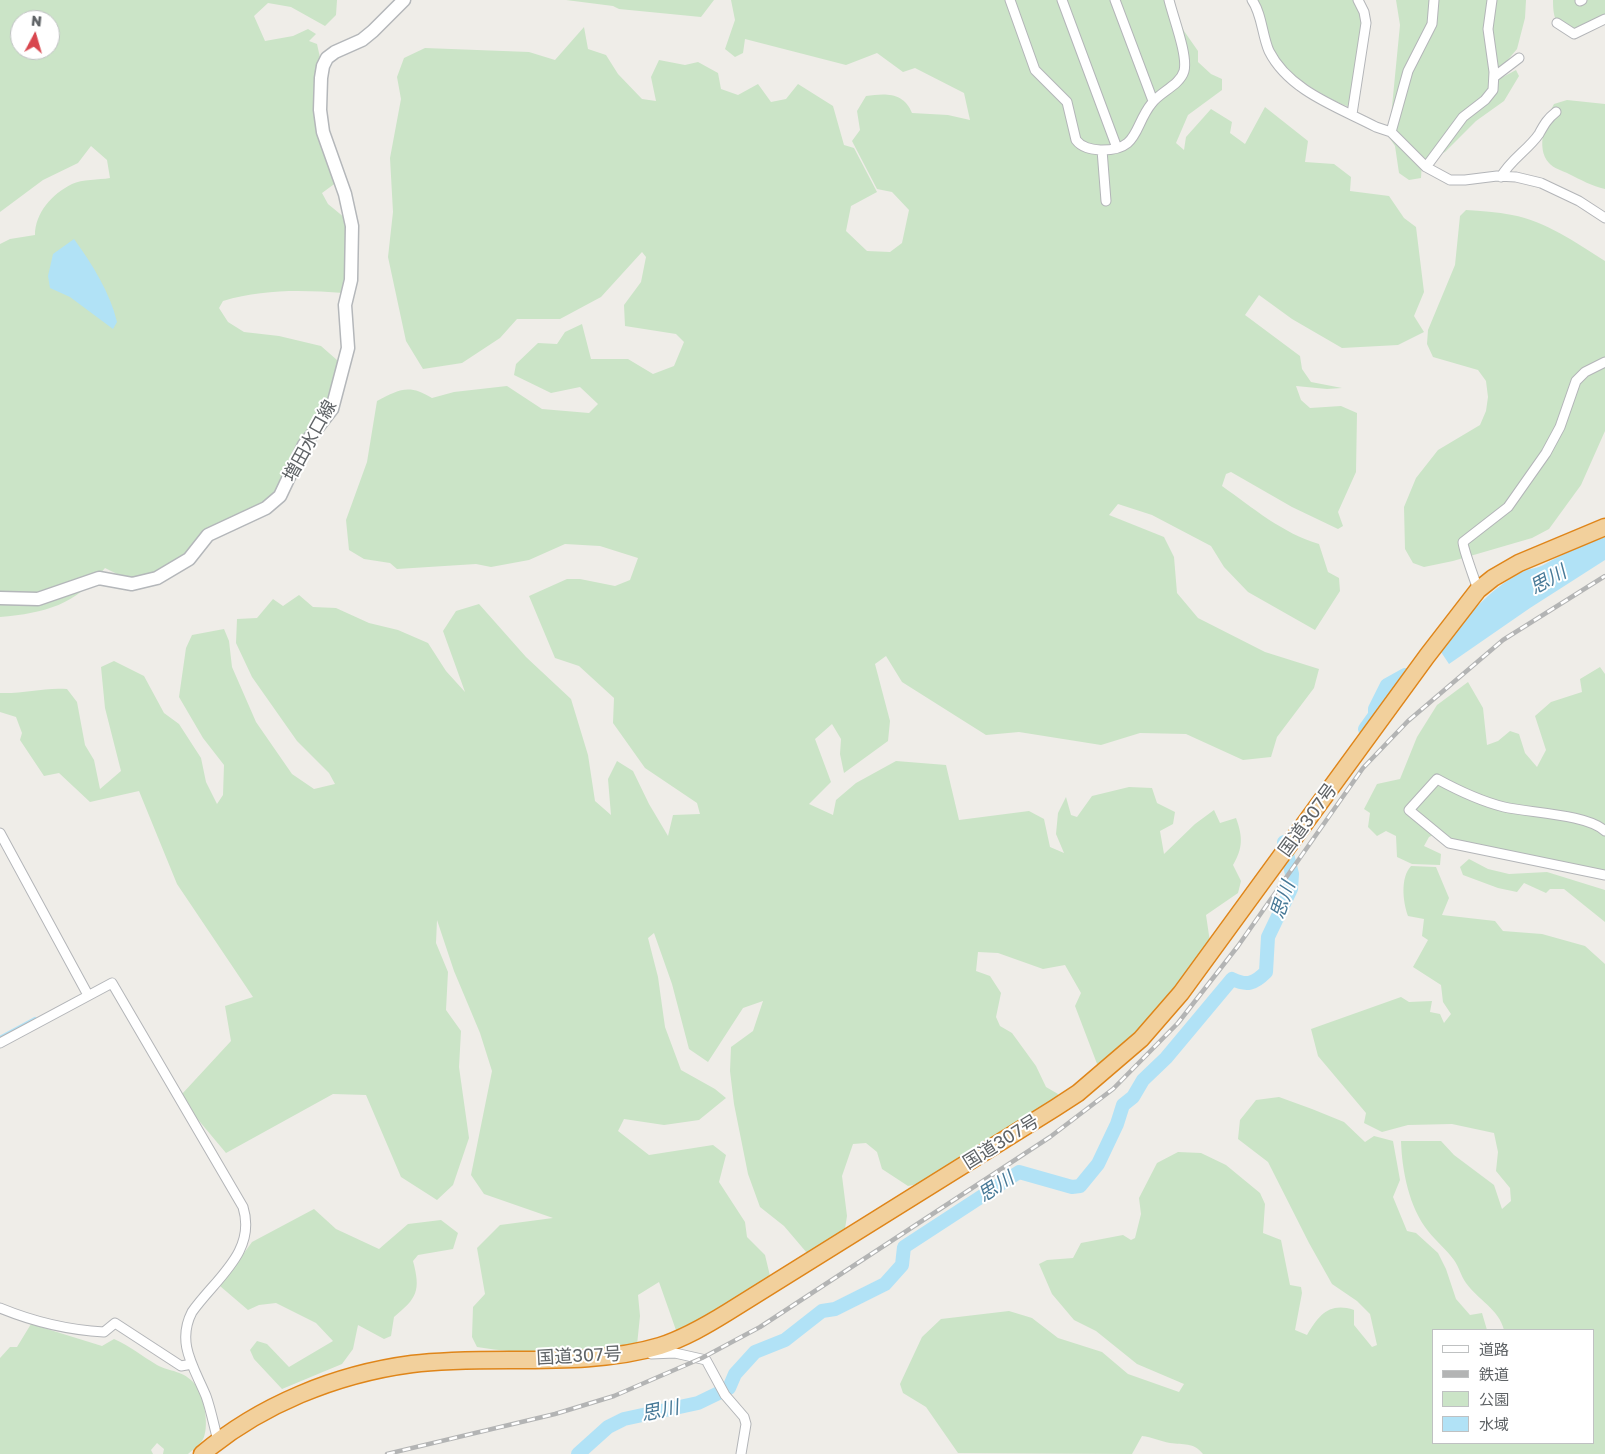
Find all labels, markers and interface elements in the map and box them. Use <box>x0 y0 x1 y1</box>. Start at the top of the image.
north arrow <box>10 10 60 60</box>
text: N <box>30 12 43 30</box>
street label: 増田水口線 <box>279 396 341 486</box>
water label: 思川 <box>1526 561 1570 599</box>
street label: 国道307号 <box>1274 779 1342 861</box>
water label: 思川 <box>1266 878 1300 922</box>
street label: 国道307号 <box>959 1110 1043 1174</box>
water label: 思川 <box>974 1167 1018 1207</box>
legend <box>1432 1329 1595 1444</box>
text: 道路 <box>1479 1340 1509 1358</box>
street label: 国道307号 <box>536 1343 622 1369</box>
text: 鉄道 <box>1479 1365 1509 1383</box>
text: 公園 <box>1479 1390 1509 1408</box>
water label: 思川 <box>639 1396 681 1426</box>
text: 水域 <box>1479 1415 1509 1433</box>

